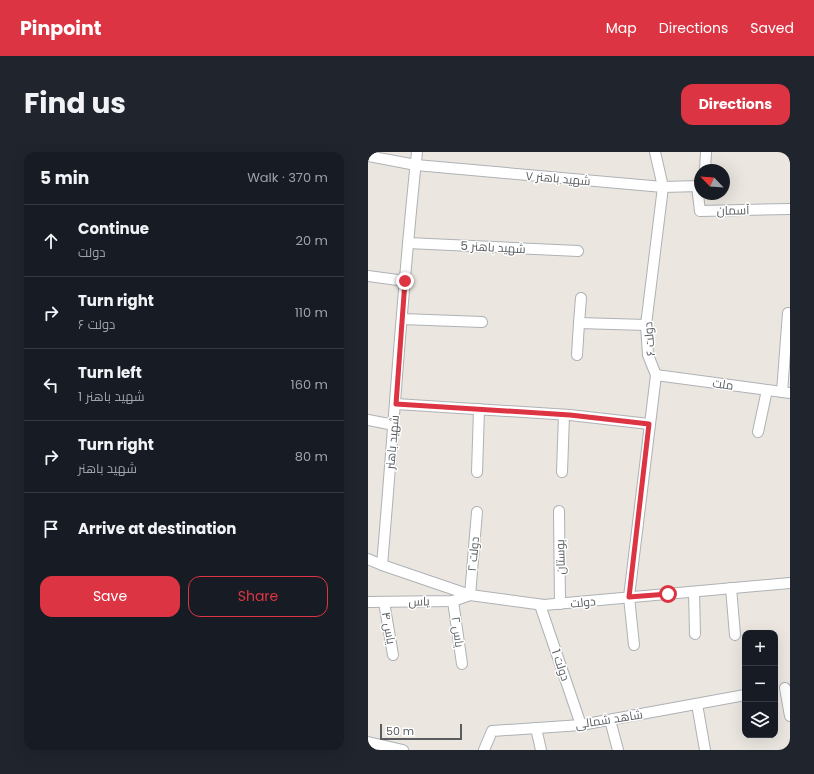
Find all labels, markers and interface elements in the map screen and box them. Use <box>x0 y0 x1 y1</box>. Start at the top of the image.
text: Pinpoint <box>20 15 101 42</box>
text: Map <box>606 18 637 38</box>
text: Directions <box>659 18 728 38</box>
text: Saved <box>750 18 794 38</box>
text: Find us <box>24 84 126 123</box>
button: Directions <box>681 84 790 125</box>
north arrow <box>694 164 730 200</box>
text: 5 min <box>40 166 89 190</box>
street label: شهید باهنر ۷ <box>525 167 591 189</box>
text: Walk · 370 m <box>247 168 328 187</box>
street label: آسمان <box>716 201 750 219</box>
text: Continue <box>78 218 149 239</box>
icon: ahead <box>40 230 62 252</box>
text: 20 m <box>295 231 328 250</box>
street label: شهید باهنر 5 <box>460 237 526 257</box>
text: دولت <box>78 243 106 262</box>
route end <box>396 272 414 290</box>
text: Turn right <box>78 290 154 311</box>
icon: right <box>40 302 62 324</box>
text: 110 m <box>295 303 328 322</box>
text: دولت ۶ <box>78 315 115 334</box>
street label: دولت ۶ <box>639 321 659 357</box>
text: Turn left <box>78 362 142 383</box>
icon: left <box>40 374 62 396</box>
street label: ملت <box>711 374 735 394</box>
text: 160 m <box>291 375 328 394</box>
text: شهید باهنر 1 <box>78 387 145 406</box>
street label: شهید باهنر <box>381 414 403 471</box>
text: Turn right <box>78 434 154 455</box>
icon: right <box>40 446 62 468</box>
text: 80 m <box>295 447 328 466</box>
text: شهید باهنر <box>78 459 137 478</box>
icon: arrive <box>40 518 62 540</box>
text: Arrive at destination <box>78 518 236 539</box>
street label: دولت ۲ <box>463 536 483 572</box>
street label: بوستان <box>551 539 569 575</box>
button: Save <box>40 576 180 617</box>
button: Share <box>188 576 328 617</box>
route start <box>659 585 677 603</box>
street label: یاس <box>408 592 431 610</box>
street label: دولت <box>569 592 597 612</box>
street label: یاس ۴ <box>378 611 400 646</box>
street label: یاس ۲ <box>447 616 469 649</box>
map controls <box>742 630 778 738</box>
button: + <box>742 630 778 666</box>
street label: دولت 1 <box>548 647 574 683</box>
button: − <box>742 666 778 702</box>
button: layers <box>742 702 778 738</box>
street label: شاهد شمالی <box>574 705 644 733</box>
scale bar <box>380 722 462 741</box>
text: 50 m <box>386 723 414 739</box>

